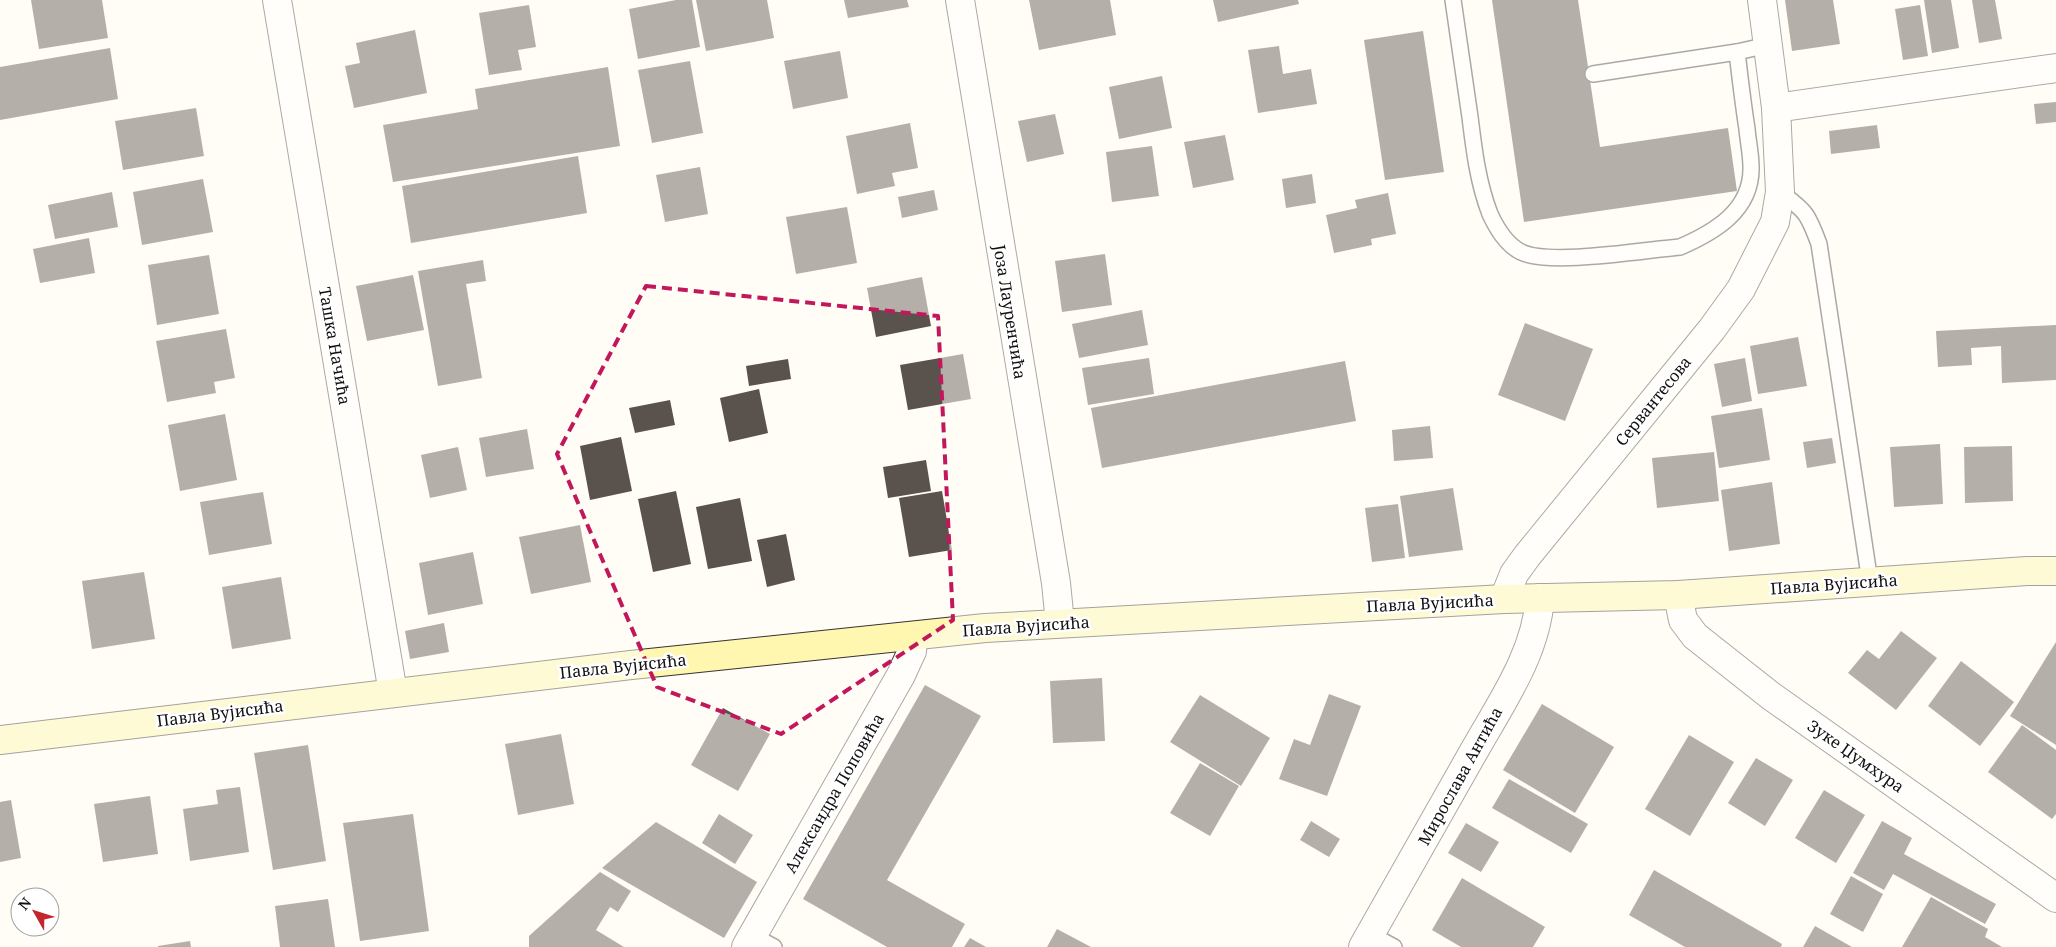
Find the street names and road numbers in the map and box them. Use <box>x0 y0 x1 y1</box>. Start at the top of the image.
street label: Јоза Лауренчића <box>988 242 1031 381</box>
street label: Ташка Начића <box>314 285 356 407</box>
street label: Сервантесова <box>1610 352 1696 450</box>
street label: Павла Вујисића <box>1770 569 1898 599</box>
street label: Павла Вујисића <box>1366 589 1494 617</box>
street label: Павла Вујисића <box>962 611 1090 641</box>
street label: Павла Вујисића <box>558 648 688 684</box>
street label: Павла Вујисића <box>155 694 285 732</box>
street label: Мирослава Антића <box>1413 703 1507 849</box>
street label: Александра Поповића <box>779 709 889 877</box>
street label: Зуке Џумхура <box>1803 714 1909 798</box>

